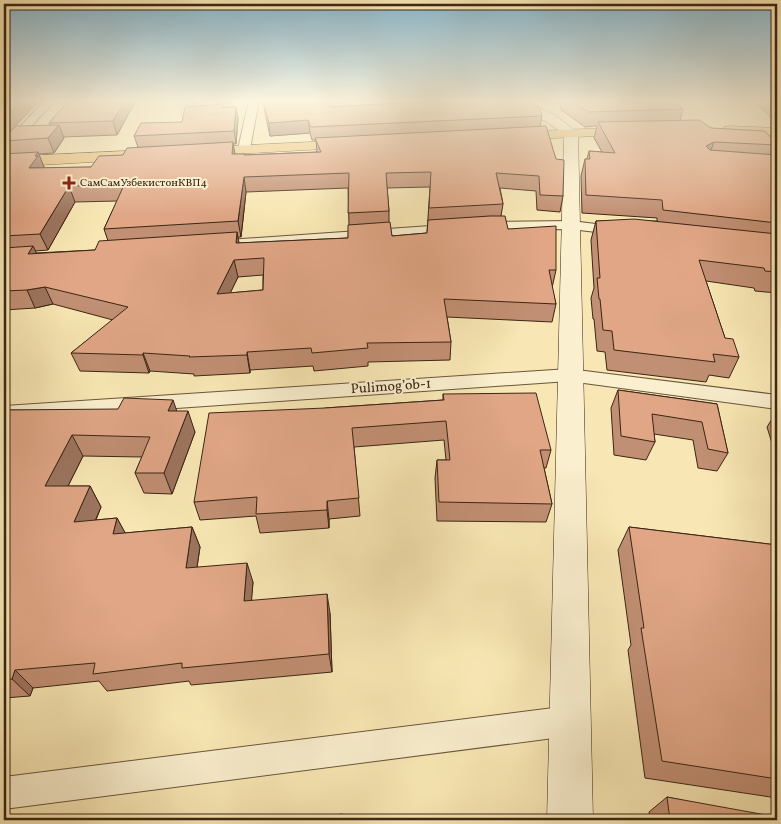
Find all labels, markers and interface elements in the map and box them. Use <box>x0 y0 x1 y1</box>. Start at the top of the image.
marker: СамСамУзбекистонКВП4 <box>62 176 76 190</box>
place label: СамСамУзбекистонКВП4 <box>80 176 207 191</box>
street label: Pulimog’ob-1 <box>350 375 432 399</box>

